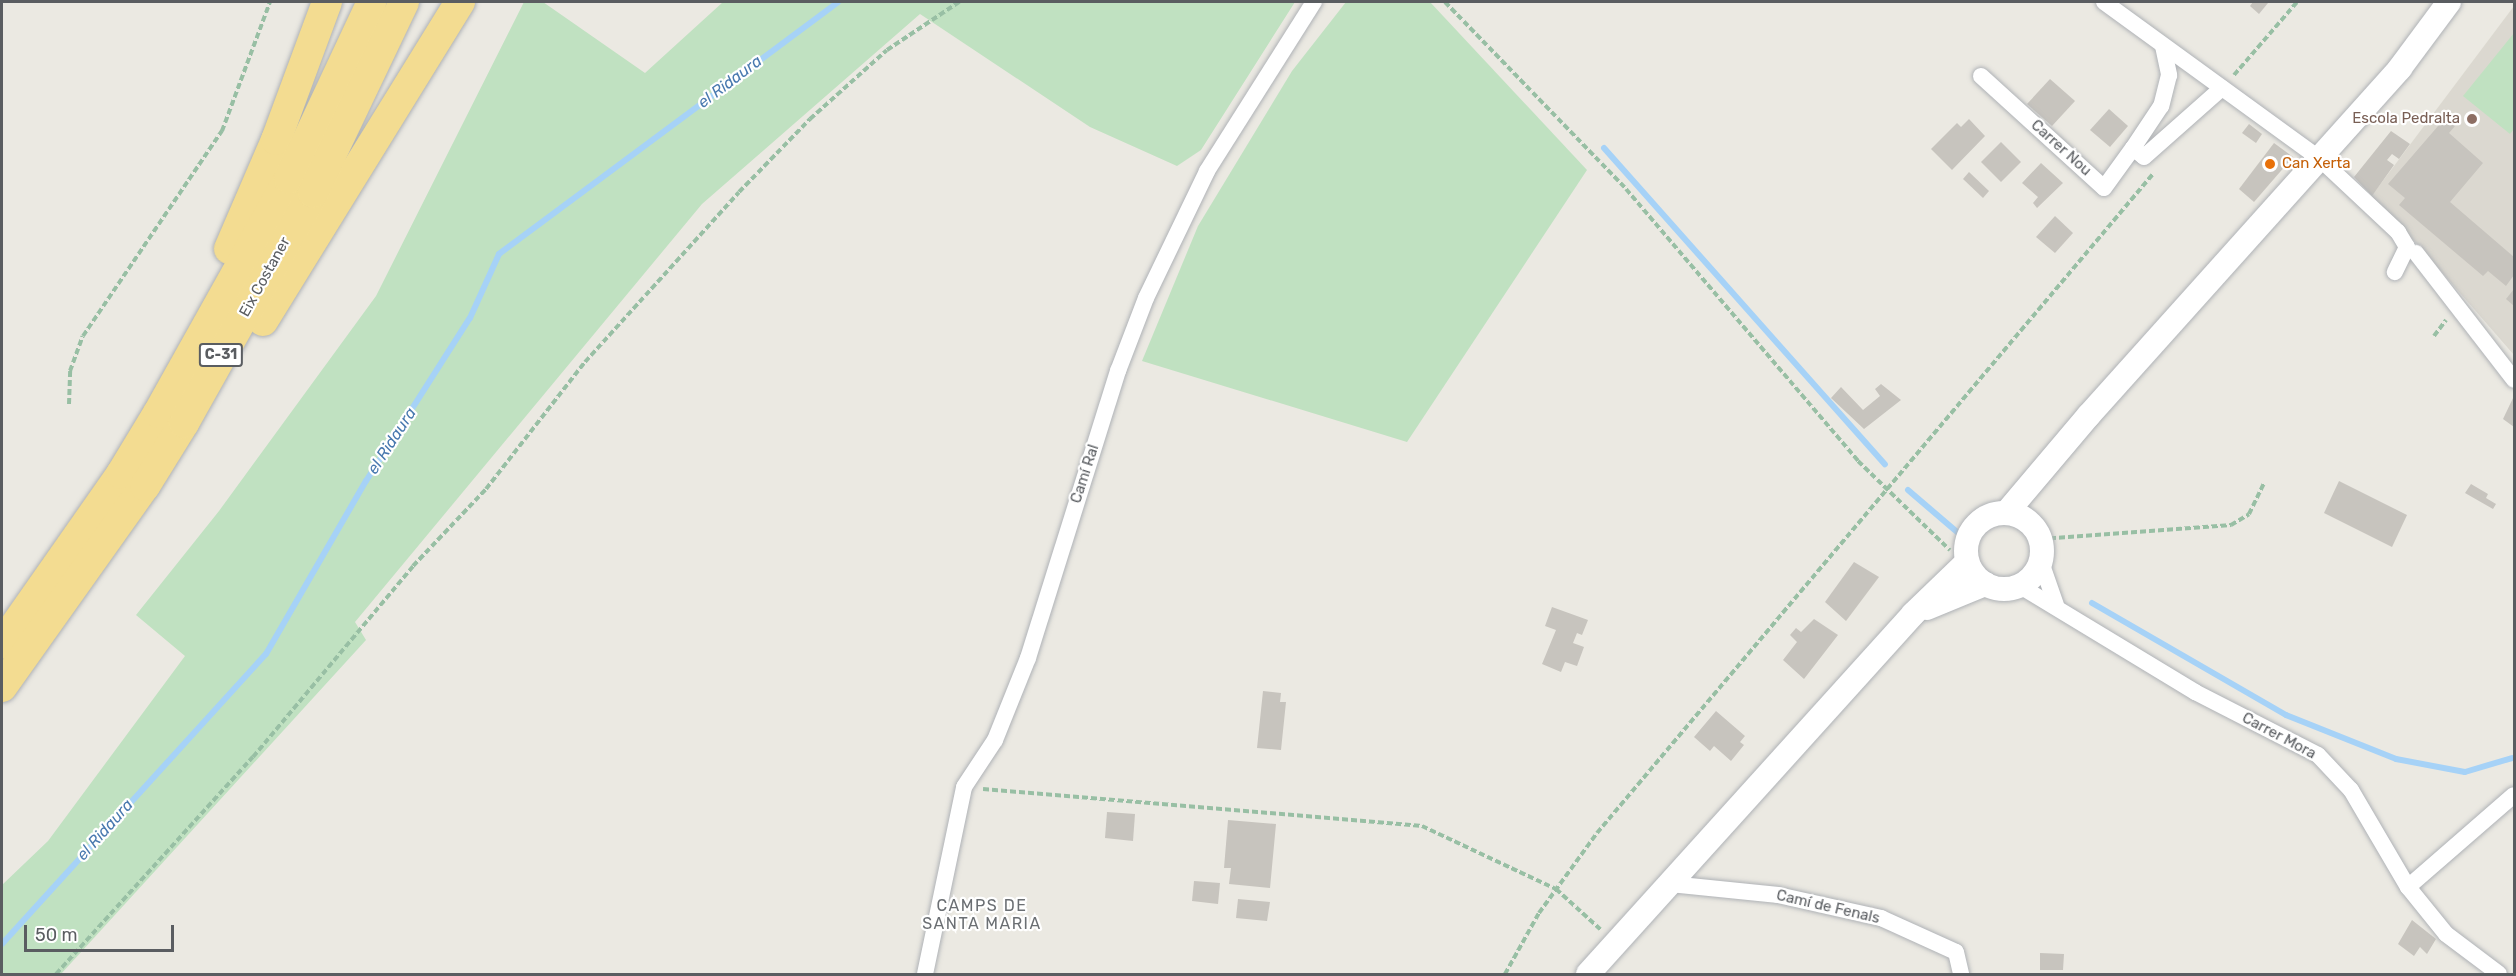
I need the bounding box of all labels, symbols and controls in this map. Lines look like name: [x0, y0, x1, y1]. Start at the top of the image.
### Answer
water label: el Ridaura: [694, 52, 766, 112]
place label: Escola Pedralta: [2352, 110, 2460, 128]
marker: Escola Pedralta: [2465, 112, 2479, 126]
street label: Carrer Nou: [2027, 116, 2095, 180]
place label: Can Xerta: [2282, 155, 2350, 173]
marker: Can Xerta: [2263, 157, 2277, 171]
street label: Eix Costaner: [236, 234, 294, 320]
road number: C-31: [198, 344, 244, 366]
water label: el Ridaura: [363, 404, 421, 478]
street label: Camí Ral: [1067, 442, 1103, 506]
street label: Carrer Mora: [2239, 709, 2319, 763]
water label: el Ridaura: [73, 796, 137, 864]
street label: Camí de Fenals: [1775, 886, 1881, 928]
district label: CAMPS DE SANTA MARIA: [922, 896, 1042, 934]
scale bar: [27, 913, 177, 951]
text: 50 m: [35, 924, 78, 946]

